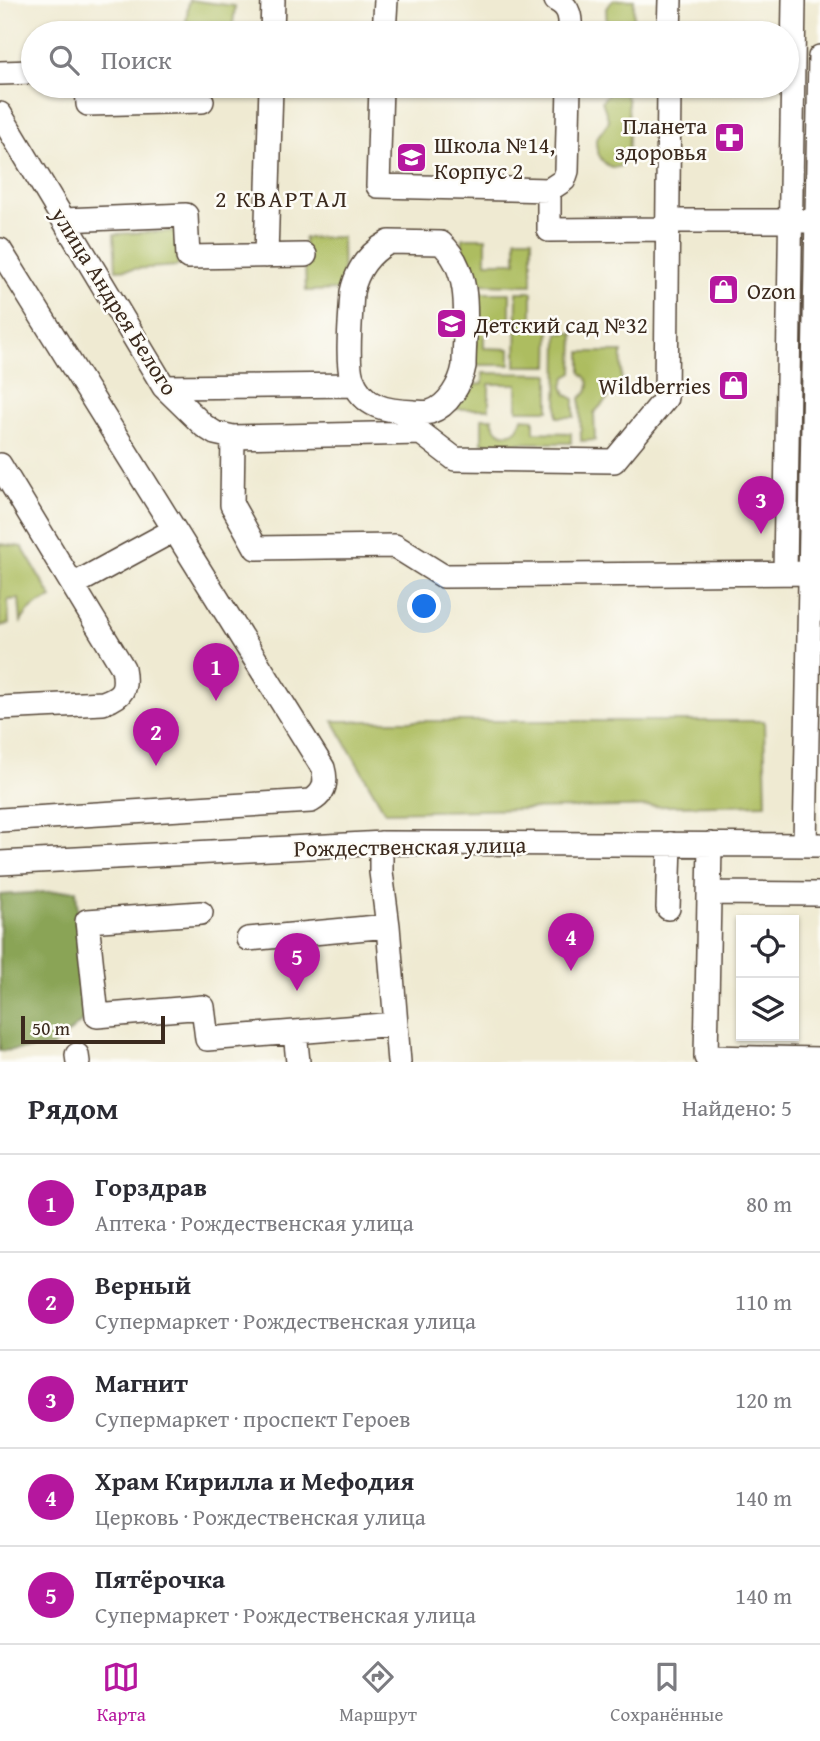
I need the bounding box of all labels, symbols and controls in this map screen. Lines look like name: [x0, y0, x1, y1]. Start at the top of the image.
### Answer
search box: [21, 21, 799, 98]
text: Поиск: [101, 40, 172, 79]
icon: search: [45, 41, 83, 79]
place label: Планета здоровья: [615, 109, 707, 168]
pharmacy icon: Планета здоровья: [713, 121, 747, 155]
place label: Школа №14, Корпус 2: [434, 128, 555, 187]
school or university icon: Школа №14, Корпус 2: [394, 140, 428, 174]
district label: 2 КВАРТАЛ: [215, 181, 349, 216]
street label: улица Андрея Белого: [43, 200, 186, 402]
shop icon: Ozon: [707, 273, 741, 307]
place label: Ozon: [747, 274, 796, 307]
school or university icon: Детский сад №32: [434, 307, 468, 341]
place label: Детский сад №32: [473, 308, 648, 341]
shop icon: Wildberries: [717, 368, 751, 402]
place label: Wildberries: [598, 369, 711, 402]
pin: 3: [738, 476, 784, 534]
your location: [407, 589, 441, 623]
pin: 1: [193, 643, 239, 701]
pin: 2: [133, 708, 179, 766]
street label: Рождественская улица: [293, 827, 527, 865]
pin: 4: [548, 913, 594, 971]
map controls: [736, 915, 799, 1041]
button: locate: [736, 915, 799, 978]
pin: 5: [274, 933, 320, 991]
button: layers: [736, 978, 799, 1041]
scale bar: [21, 1013, 164, 1045]
text: 50 m: [32, 1014, 70, 1042]
text: Рядом: [28, 1086, 119, 1130]
text: Найдено: 5: [682, 1091, 792, 1124]
text: Горздрав: [95, 1167, 207, 1206]
text: 1: [45, 1187, 57, 1220]
text: 80 m: [746, 1187, 792, 1220]
text: Аптека · Рождественская улица: [95, 1206, 414, 1239]
text: Верный: [95, 1265, 191, 1304]
text: 2: [45, 1285, 57, 1318]
text: 110 m: [735, 1285, 792, 1318]
text: Супермаркет · Рождественская улица: [95, 1304, 476, 1337]
text: Магнит: [95, 1363, 188, 1402]
text: 3: [45, 1383, 57, 1416]
text: 120 m: [735, 1383, 792, 1416]
text: Супермаркет · проспект Героев: [95, 1402, 410, 1435]
text: Храм Кирилла и Мефодия: [95, 1461, 414, 1500]
text: 4: [45, 1481, 57, 1514]
text: 140 m: [735, 1481, 792, 1514]
text: Церковь · Рождественская улица: [95, 1500, 426, 1533]
text: Пятёрочка: [95, 1559, 225, 1598]
text: 5: [45, 1579, 57, 1612]
text: 140 m: [735, 1579, 792, 1612]
text: Супермаркет · Рождественская улица: [95, 1598, 476, 1631]
tab: Карта: [97, 1658, 146, 1728]
tab: Маршрут: [339, 1658, 417, 1728]
tab: Сохранённые: [610, 1658, 723, 1728]

